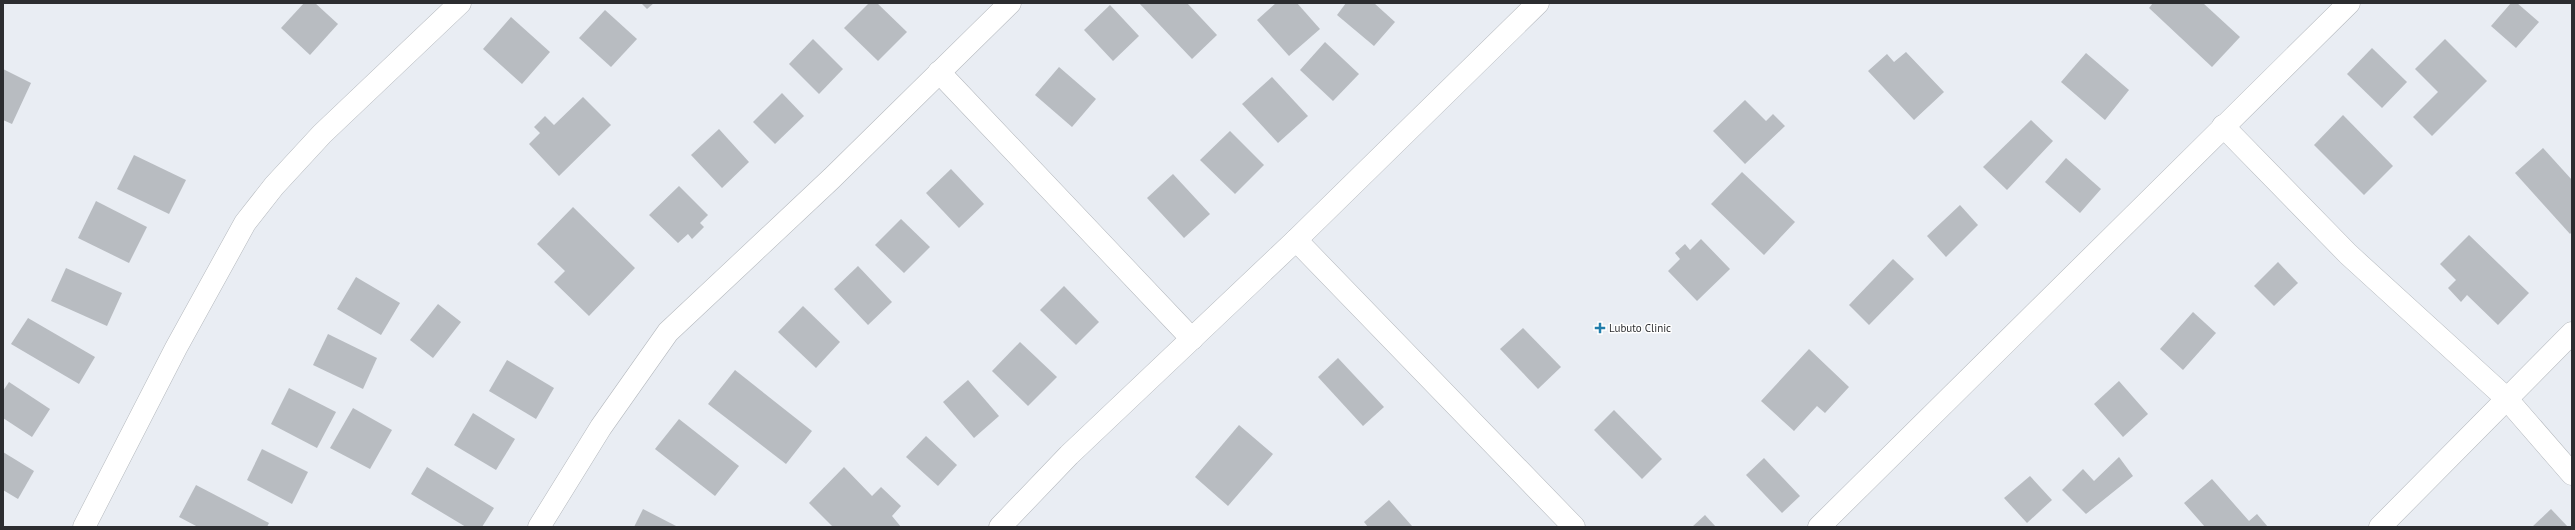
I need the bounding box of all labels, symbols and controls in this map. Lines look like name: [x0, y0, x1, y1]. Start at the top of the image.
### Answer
place label: Lubuto Clinic: [1609, 321, 1671, 335]
marker: Lubuto Clinic: [1594, 322, 1606, 334]

